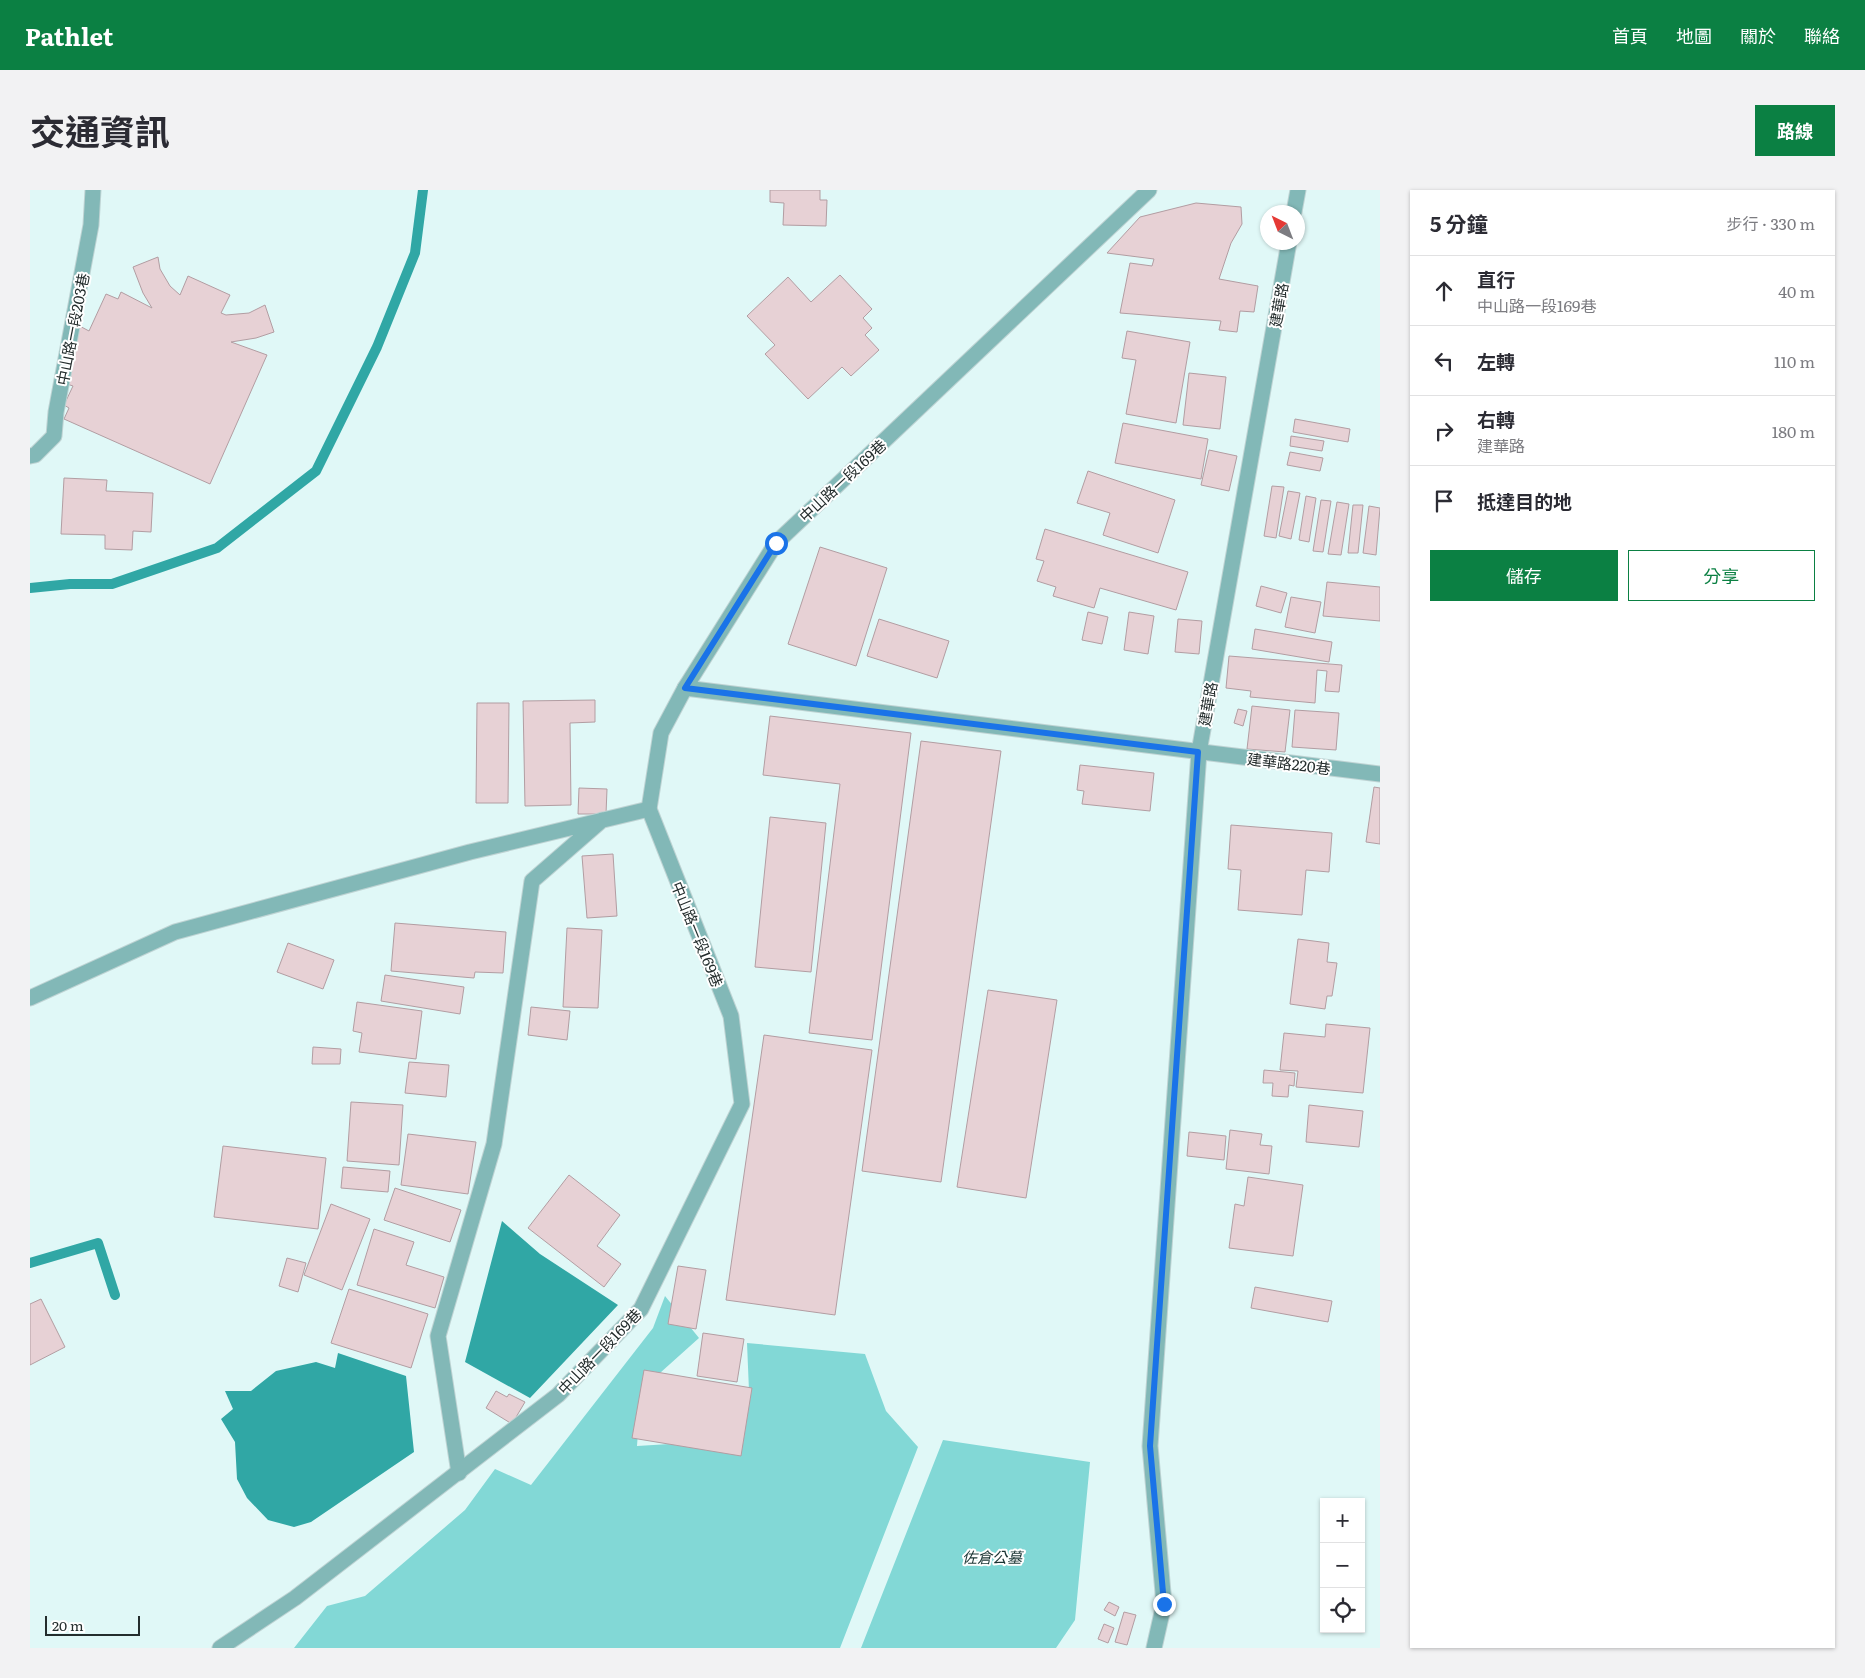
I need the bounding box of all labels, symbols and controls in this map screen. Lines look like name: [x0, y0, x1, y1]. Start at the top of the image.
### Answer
text: Pathlet: [25, 18, 113, 53]
text: 首頁: [1612, 22, 1648, 49]
text: 地圖: [1676, 22, 1712, 49]
text: 關於: [1740, 22, 1776, 49]
text: 聯絡: [1804, 22, 1840, 49]
text: 交通資訊: [30, 104, 170, 156]
button: 路線: [1755, 105, 1835, 156]
north arrow: [1260, 205, 1305, 250]
text: 5 分鐘: [1430, 207, 1488, 238]
text: 步行 · 330 m: [1726, 211, 1815, 235]
text: 直行: [1477, 265, 1515, 293]
street label: 中山路一段203巷: [50, 271, 94, 387]
icon: ahead: [1430, 277, 1458, 305]
text: 40 m: [1778, 279, 1815, 303]
street label: 建華路: [1263, 281, 1293, 329]
text: 中山路一段169巷: [1477, 293, 1596, 317]
icon: left: [1430, 347, 1458, 375]
text: 左轉: [1477, 347, 1515, 375]
text: 110 m: [1774, 349, 1815, 373]
text: 右轉: [1477, 405, 1515, 433]
icon: right: [1430, 417, 1458, 445]
text: 180 m: [1772, 419, 1815, 443]
street label: 中山路一段169巷: [793, 433, 891, 527]
text: 建華路: [1477, 433, 1525, 457]
icon: arrive: [1430, 487, 1458, 515]
text: 抵達目的地: [1477, 487, 1572, 515]
route start: [765, 532, 788, 555]
button: 儲存: [1430, 550, 1618, 601]
button: 分享: [1628, 550, 1815, 601]
street label: 建華路: [1192, 680, 1222, 728]
street label: 建華路220巷: [1246, 746, 1332, 780]
street label: 中山路一段169巷: [666, 878, 730, 990]
street label: 中山路一段169巷: [552, 1303, 646, 1399]
map controls: [1320, 1498, 1365, 1633]
button: +: [1320, 1498, 1365, 1543]
button: −: [1320, 1543, 1365, 1588]
park label: 佐倉公墓: [962, 1545, 1025, 1568]
button: locate: [1320, 1588, 1365, 1633]
route end: [1153, 1593, 1176, 1616]
scale bar: [45, 1613, 140, 1636]
text: 20 m: [52, 1615, 84, 1635]

